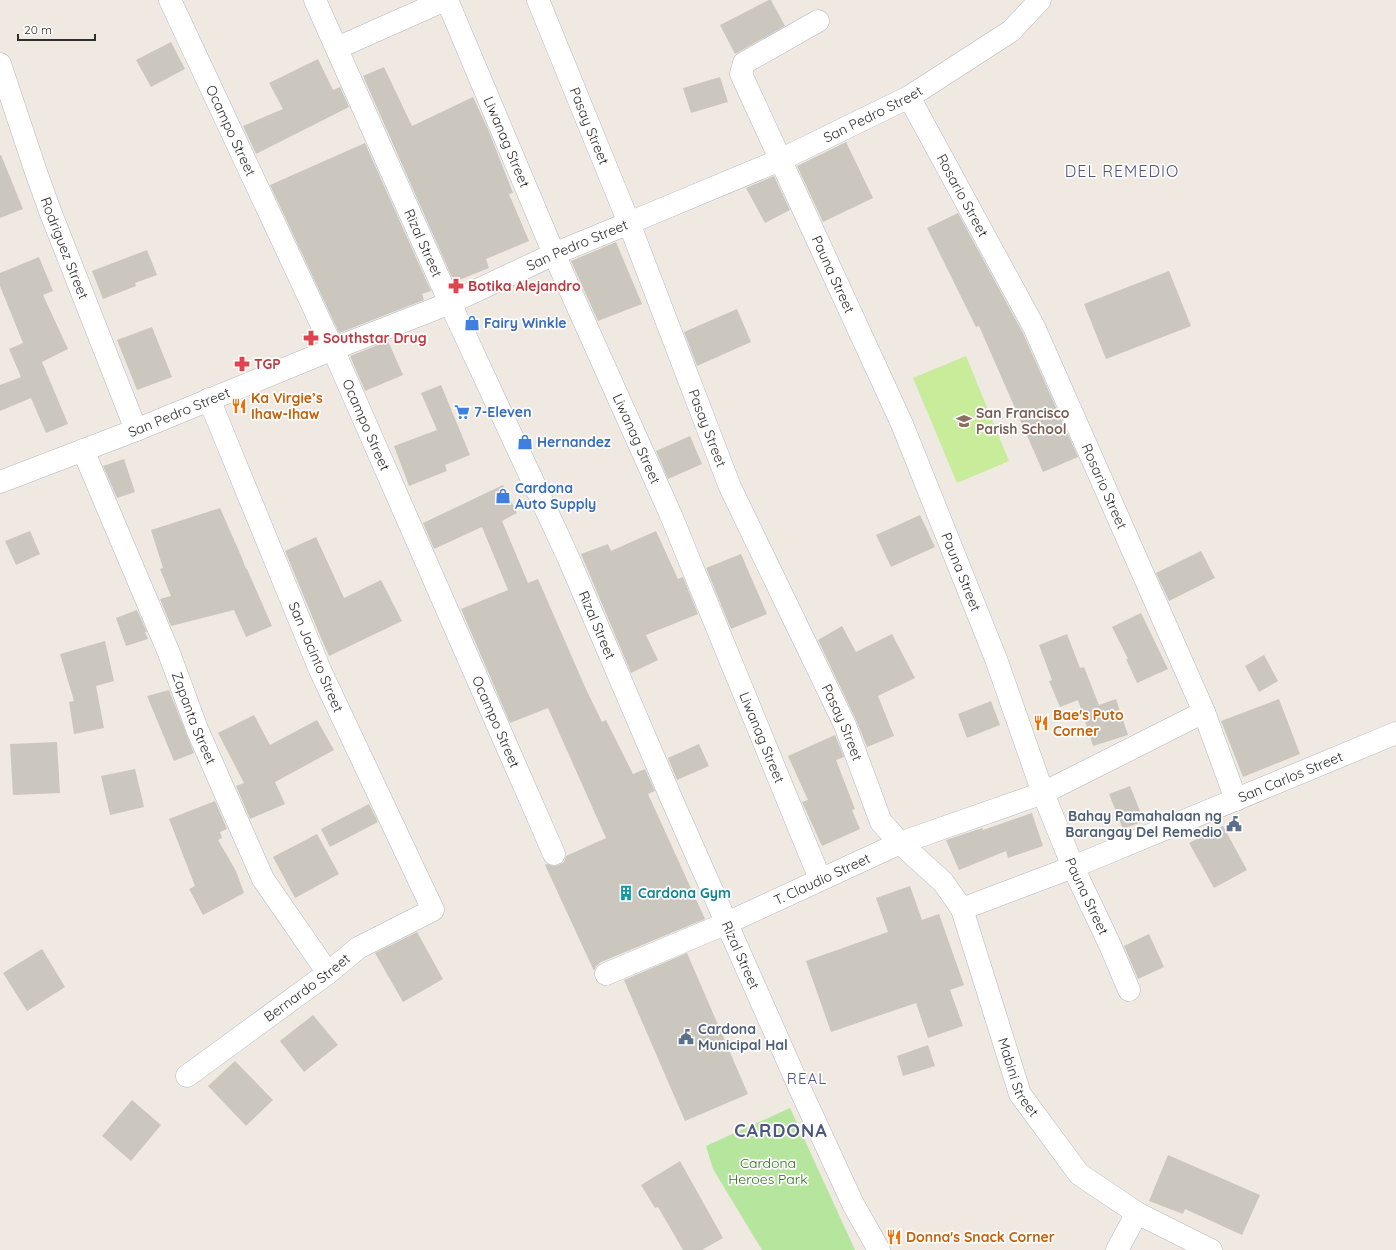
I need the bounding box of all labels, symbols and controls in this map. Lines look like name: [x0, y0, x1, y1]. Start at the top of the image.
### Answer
scale bar: [18, 16, 95, 42]
text: 20 m: [24, 22, 52, 37]
street label: Ocampo Street: [202, 82, 260, 179]
street label: San Pedro Street: [820, 82, 926, 146]
street label: Pasay Street: [566, 85, 613, 168]
street label: Liwanag Street: [480, 94, 534, 190]
street label: Rosario Street: [933, 151, 992, 240]
district label: DEL REMEDIO: [1065, 161, 1179, 181]
street label: Rodriguez Street: [37, 195, 93, 302]
street label: Rizal Street: [400, 206, 446, 280]
street label: San Pedro Street: [523, 215, 631, 275]
street label: Pauna Street: [808, 233, 859, 316]
pharmacy icon: Botika Alejandro: [447, 277, 465, 295]
place label: Botika Alejandro: [468, 277, 581, 295]
shop icon: Fairy Winkle: [463, 314, 481, 332]
place label: Fairy Winkle: [484, 314, 567, 332]
pharmacy icon: Southstar Drug: [302, 329, 320, 347]
place label: Southstar Drug: [323, 329, 427, 347]
pharmacy icon: TGP: [233, 355, 251, 373]
place label: TGP: [254, 355, 281, 373]
street label: Ocampo Street: [338, 376, 394, 474]
street label: San Pedro Street: [125, 383, 233, 441]
street label: Pasay Street: [684, 387, 731, 470]
place label: Ka Virgie’s Ihaw-Ihaw: [251, 389, 323, 423]
street label: Liwanag Street: [609, 391, 665, 487]
restaurant icon: Ka Virgie’s Ihaw-Ihaw: [230, 397, 248, 415]
supermarket icon: 7-Eleven: [453, 403, 471, 421]
place label: 7-Eleven: [474, 403, 531, 421]
place label: San Francisco Parish School: [976, 404, 1070, 438]
school or university icon: San Francisco Parish School: [955, 412, 973, 430]
shop icon: Hernandez: [516, 433, 534, 451]
place label: Hernandez: [537, 433, 611, 451]
street label: Rosario Street: [1078, 441, 1131, 532]
place label: Cardona Auto Supply: [515, 479, 596, 513]
shop icon: Cardona Auto Supply: [494, 487, 512, 505]
street label: Pauna Street: [937, 530, 985, 614]
street label: Rizal Street: [574, 588, 620, 662]
street label: San Jacinto Street: [285, 599, 347, 715]
street label: Zapanta Street: [168, 669, 220, 767]
street label: Ocampo Street: [468, 673, 524, 771]
street label: Pasay Street: [818, 681, 867, 764]
street label: Liwanag Street: [735, 689, 789, 786]
place label: Bae's Puto Corner: [1053, 706, 1124, 740]
restaurant icon: Bae's Puto Corner: [1032, 714, 1050, 732]
street label: San Carlos Street: [1235, 747, 1346, 807]
place label: Bahay Pamahalaan ng Barangay Del Remedio: [1065, 807, 1222, 841]
public building icon: Bahay Pamahalaan ng Barangay Del Remedio: [1225, 815, 1243, 833]
street label: T. Claudio Street: [771, 849, 873, 909]
street label: Pauna Street: [1061, 855, 1113, 938]
building icon: Cardona Gym: [617, 884, 635, 902]
place label: Cardona Gym: [638, 884, 731, 902]
street label: Rizal Street: [718, 918, 764, 992]
street label: Bernardo Street: [260, 949, 354, 1026]
place label: Cardona Municipal Hal: [698, 1020, 788, 1054]
public building icon: Cardona Municipal Hal: [677, 1028, 695, 1046]
street label: Mabini Street: [994, 1035, 1043, 1121]
district label: REAL: [787, 1069, 827, 1088]
district label: CARDONA: [734, 1119, 828, 1142]
park label: Cardona Heroes Park: [728, 1154, 808, 1188]
restaurant icon: Donna's Snack Corner: [885, 1228, 903, 1246]
place label: Donna's Snack Corner: [906, 1228, 1055, 1246]

